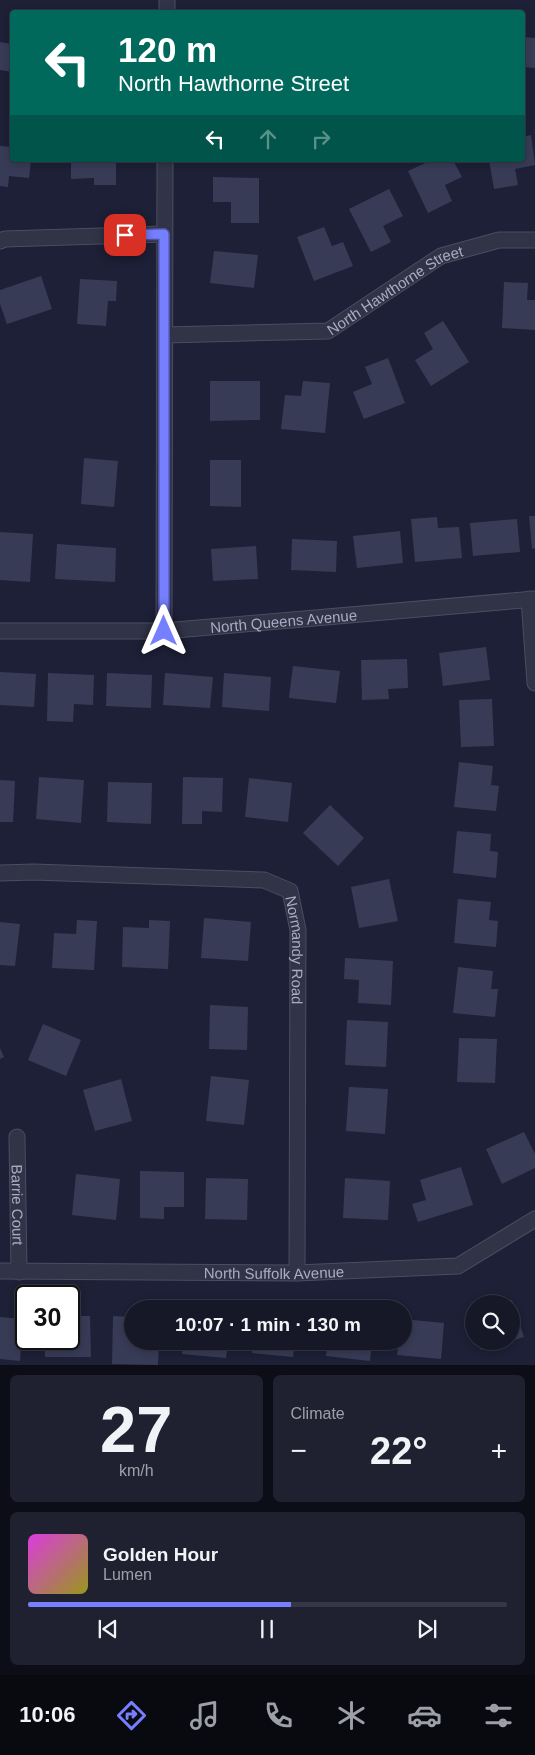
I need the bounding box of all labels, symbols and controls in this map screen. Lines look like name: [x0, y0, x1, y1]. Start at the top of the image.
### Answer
icon: left: [35, 30, 100, 95]
text: 120 m: [118, 30, 217, 69]
text: North Hawthorne Street: [118, 71, 349, 96]
icon: left: [201, 125, 229, 153]
icon: ahead: [254, 125, 282, 153]
icon: right: [307, 125, 335, 153]
pin: [104, 214, 146, 256]
icon: arrive: [111, 221, 139, 249]
street label: North Hawthorne Street: [323, 242, 465, 338]
position arrow: [137, 604, 189, 656]
street label: North Queens Avenue: [209, 606, 358, 635]
street label: Normandy Road: [283, 894, 307, 1004]
street label: Barrie Court: [9, 1164, 27, 1246]
street label: North Suffolk Avenue: [204, 1262, 345, 1282]
speed limit sign: 30: [15, 1285, 80, 1350]
map controls: [465, 1295, 520, 1350]
button: search: [465, 1295, 520, 1350]
text: 10:07 · 1 min · 130 m: [175, 1314, 361, 1335]
text: 27: [100, 1393, 172, 1466]
text: Climate: [291, 1405, 345, 1422]
text: 22°: [370, 1430, 427, 1472]
text: −: [291, 1435, 307, 1466]
text: +: [491, 1435, 507, 1466]
text: km/h: [119, 1462, 154, 1479]
text: Golden Hour: [103, 1544, 218, 1565]
text: Lumen: [103, 1566, 152, 1583]
icon: previous: [94, 1615, 122, 1643]
icon: pause: [253, 1615, 281, 1643]
icon: next: [413, 1615, 441, 1643]
icon: directions: [114, 1698, 149, 1733]
icon: music: [187, 1698, 222, 1733]
icon: phone: [261, 1698, 296, 1733]
icon: climate: [334, 1698, 369, 1733]
icon: car: [407, 1698, 442, 1733]
icon: filters: [481, 1698, 516, 1733]
text: 10:06: [19, 1702, 75, 1727]

